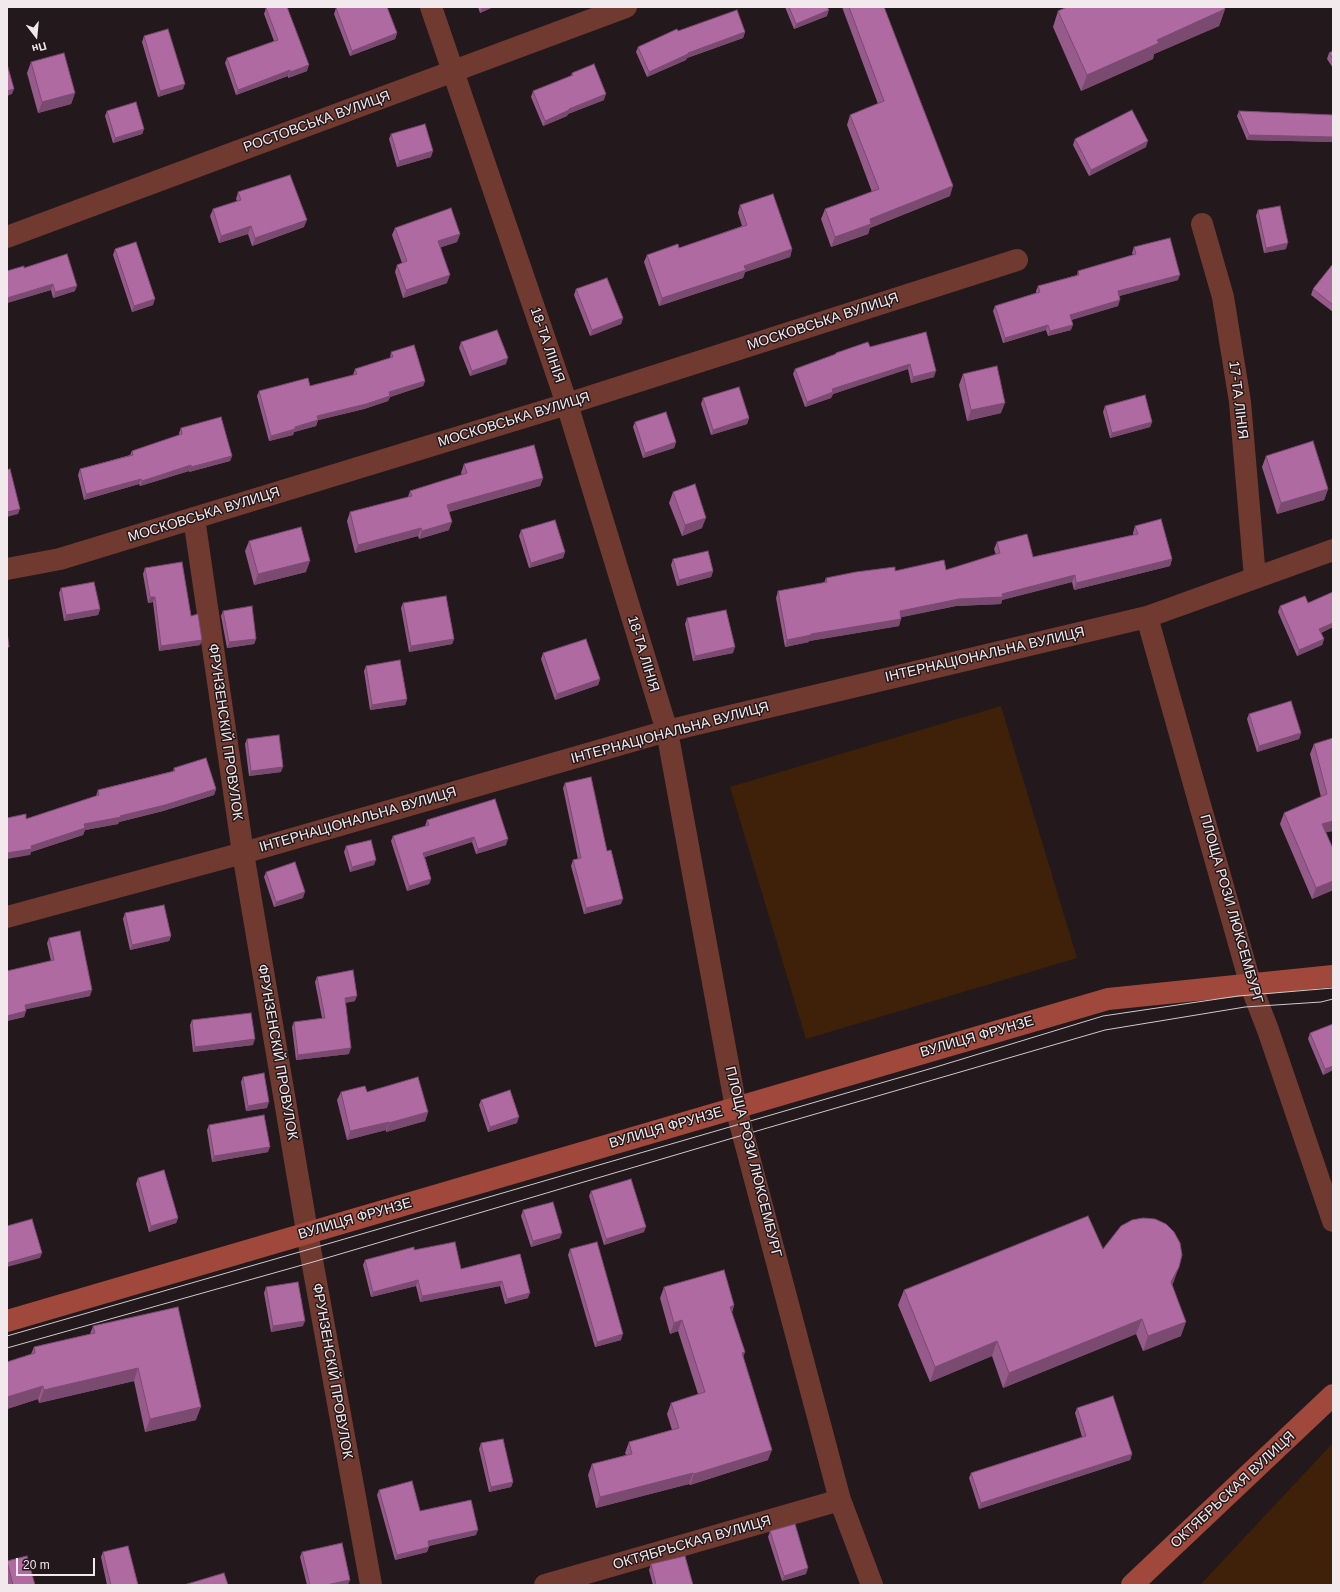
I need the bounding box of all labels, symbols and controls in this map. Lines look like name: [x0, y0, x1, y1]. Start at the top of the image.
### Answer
north arrow: [16, 16, 56, 56]
text: Пн: [31, 40, 48, 55]
street label: РОСТОВСЬКА ВУЛИЦЯ: [241, 88, 393, 156]
street label: МОСКОВСЬКА ВУЛИЦЯ: [745, 290, 901, 354]
street label: 18-ТА ЛІНІЯ: [526, 305, 568, 385]
street label: 17-ТА ЛІНІЯ: [1225, 360, 1251, 440]
street label: МОСКОВСЬКА ВУЛИЦЯ: [436, 389, 592, 451]
street label: МОСКОВСЬКА ВУЛИЦЯ: [126, 484, 282, 546]
street label: 18-ТА ЛІНІЯ: [623, 614, 663, 694]
street label: ІНТЕРНАЦІОНАЛЬНА ВУЛИЦЯ: [884, 624, 1086, 686]
street label: ФРУНЗЕНСКІЙ ПРОВУЛОК: [204, 643, 246, 821]
street label: ІНТЕРНАЦІОНАЛЬНА ВУЛИЦЯ: [569, 698, 771, 768]
street label: ІНТЕРНАЦІОНАЛЬНА ВУЛИЦЯ: [257, 784, 459, 856]
street label: ПЛОЩА РОЗИ ЛЮКСЕМБУРГ: [1196, 813, 1266, 1005]
street label: ФРУНЗЕНСКІЙ ПРОВУЛОК: [253, 963, 301, 1141]
street label: ВУЛИЦЯ ФРУНЗЕ: [918, 1013, 1036, 1061]
street label: ПЛОЩА РОЗИ ЛЮКСЕМБУРГ: [721, 1065, 785, 1259]
street label: ВУЛИЦЯ ФРУНЗЕ: [607, 1104, 725, 1152]
street label: ВУЛИЦЯ ФРУНЗЕ: [296, 1195, 414, 1243]
street label: ФРУНЗЕНСКІЙ ПРОВУЛОК: [308, 1282, 356, 1460]
street label: ОКТЯБРЬСКАЯ ВУЛИЦЯ: [1168, 1428, 1298, 1552]
street label: ОКТЯБРЬСКАЯ ВУЛИЦЯ: [611, 1512, 773, 1574]
scale bar: [18, 1550, 97, 1576]
text: 20 m: [23, 1558, 50, 1572]

